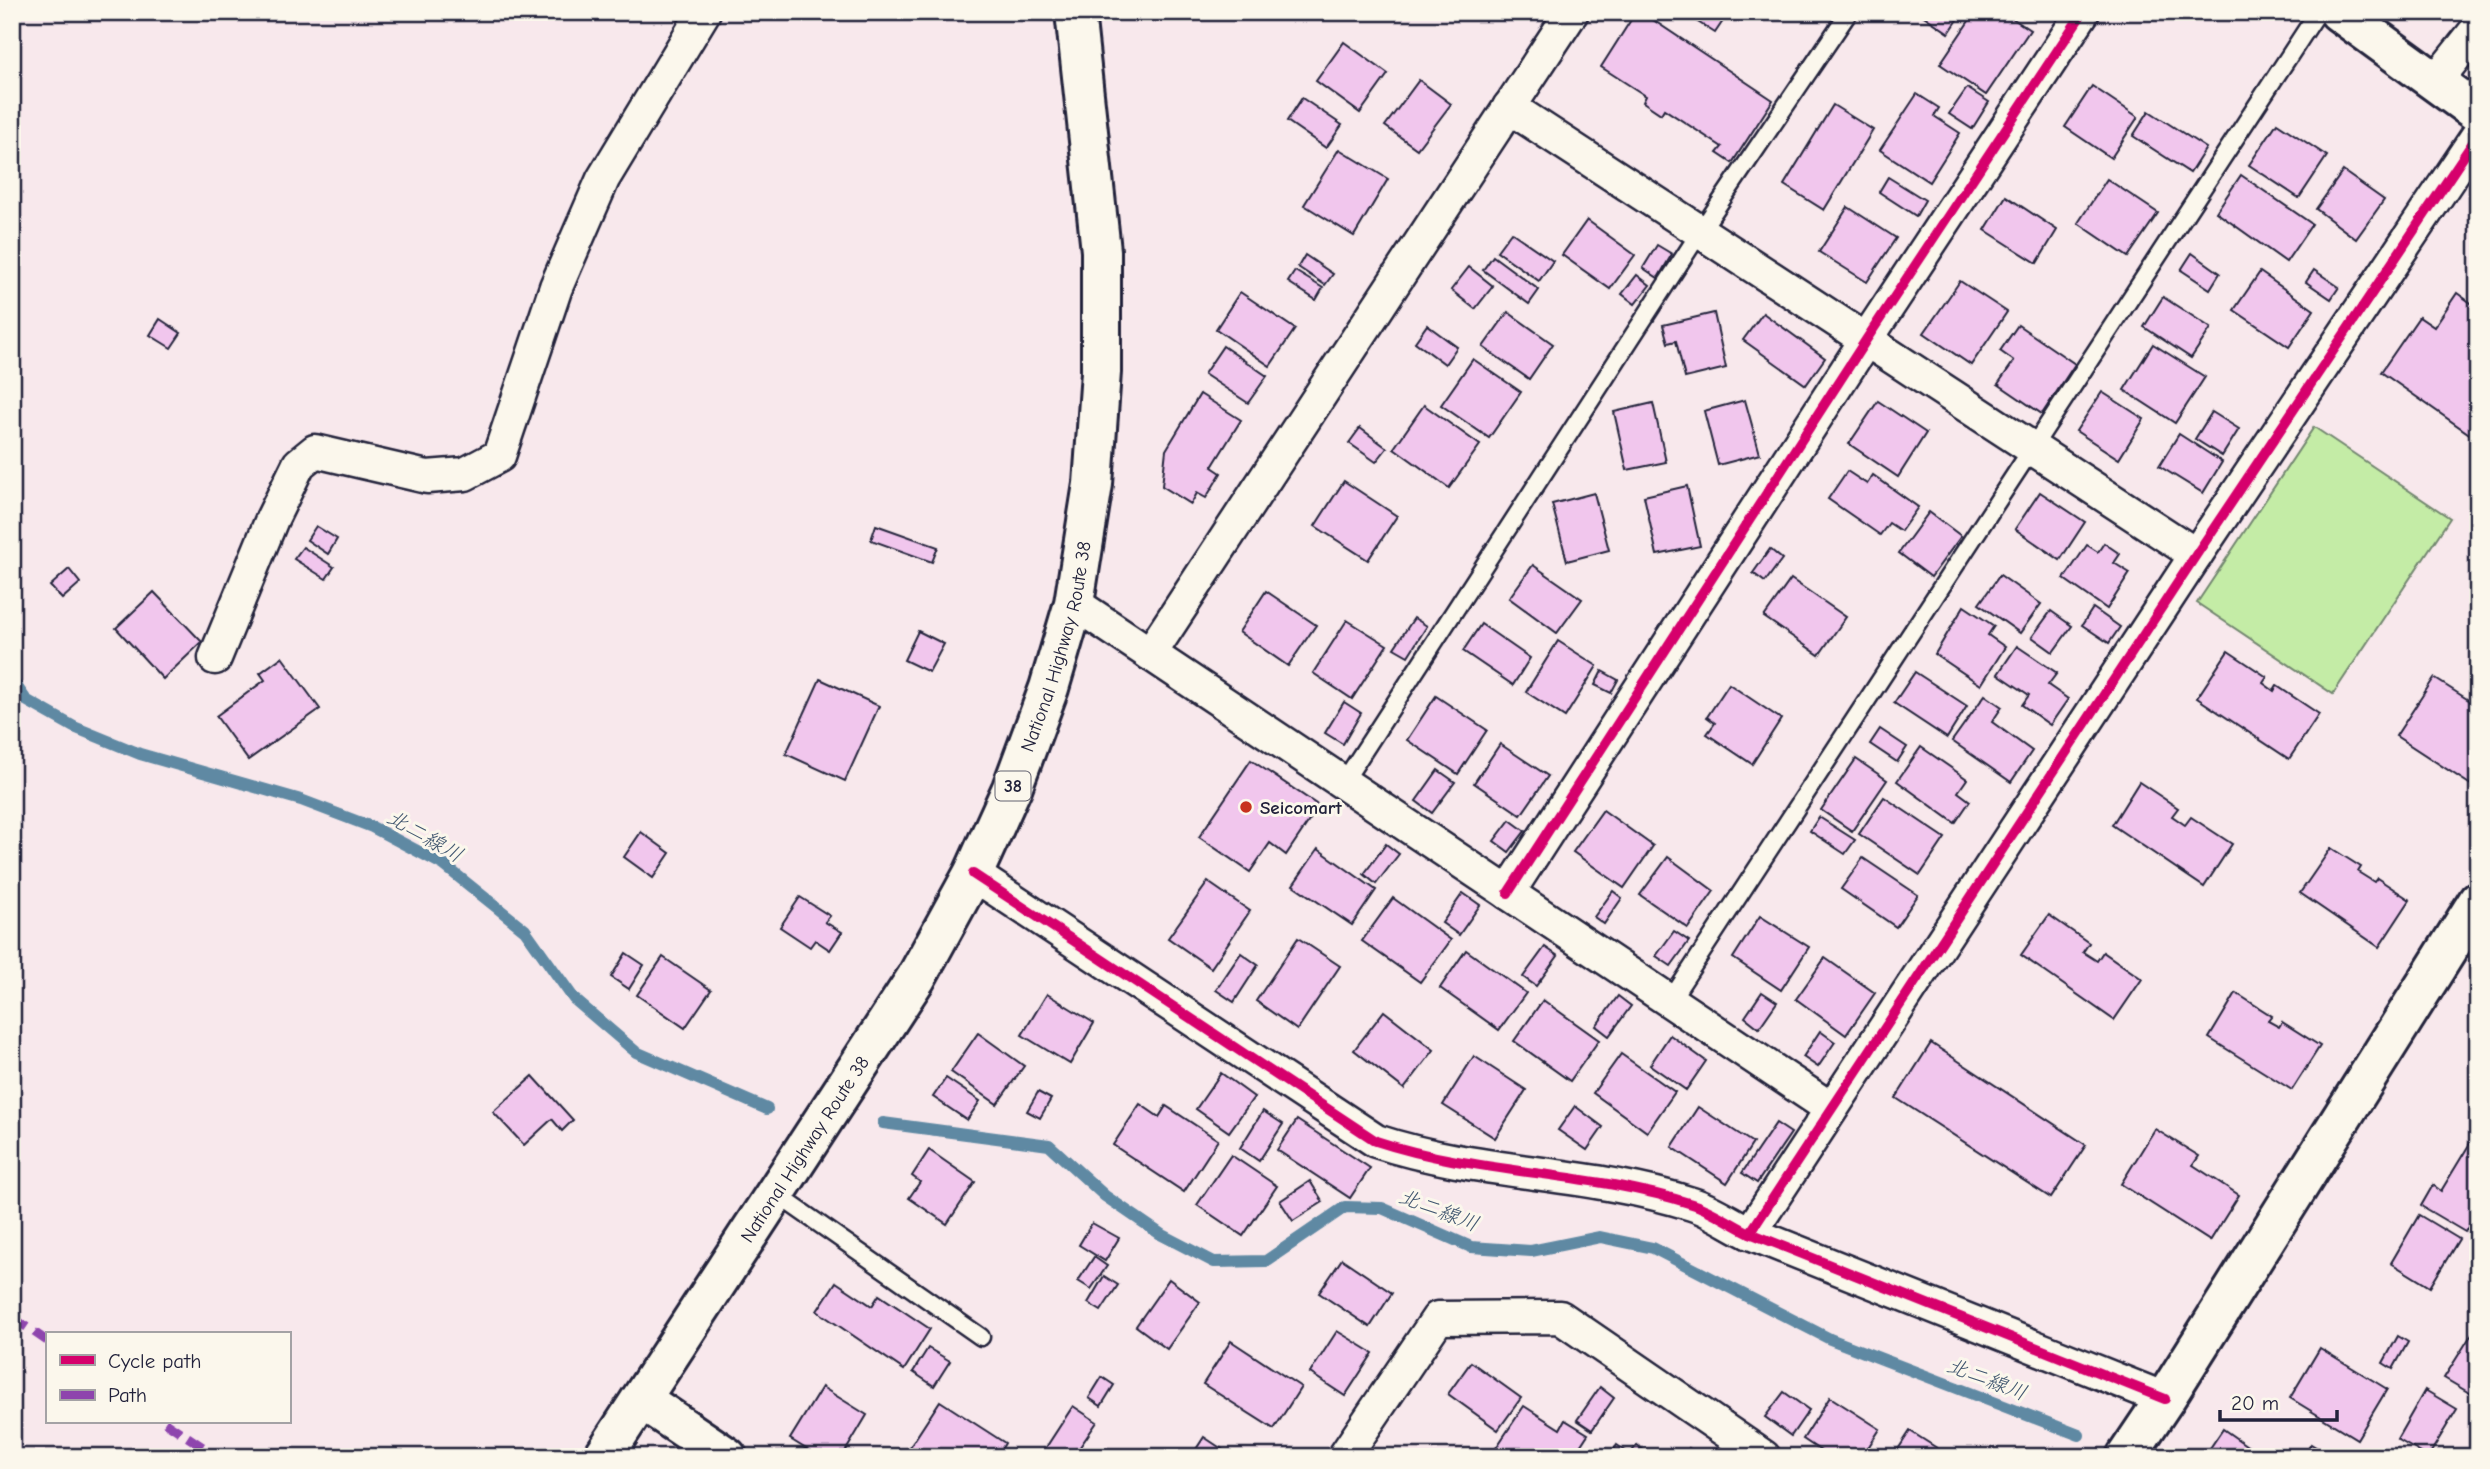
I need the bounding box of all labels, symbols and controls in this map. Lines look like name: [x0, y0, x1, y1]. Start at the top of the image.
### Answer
street label: National Highway Route 38: [1016, 540, 1096, 755]
road number: 38: [996, 772, 1030, 800]
place label: Seicomart: [1260, 797, 1343, 819]
marker: Seicomart: [1238, 799, 1254, 815]
water label: 北二線川: [383, 805, 467, 867]
street label: National Highway Route 38: [736, 1052, 874, 1247]
water label: 北二線川: [1395, 1184, 1483, 1236]
legend: [46, 1332, 290, 1424]
text: Cycle path: [108, 1349, 201, 1373]
water label: 北二線川: [1943, 1353, 2031, 1405]
scale bar: [2220, 1378, 2338, 1422]
text: Path: [108, 1383, 147, 1407]
text: 20 m: [2231, 1391, 2279, 1415]

